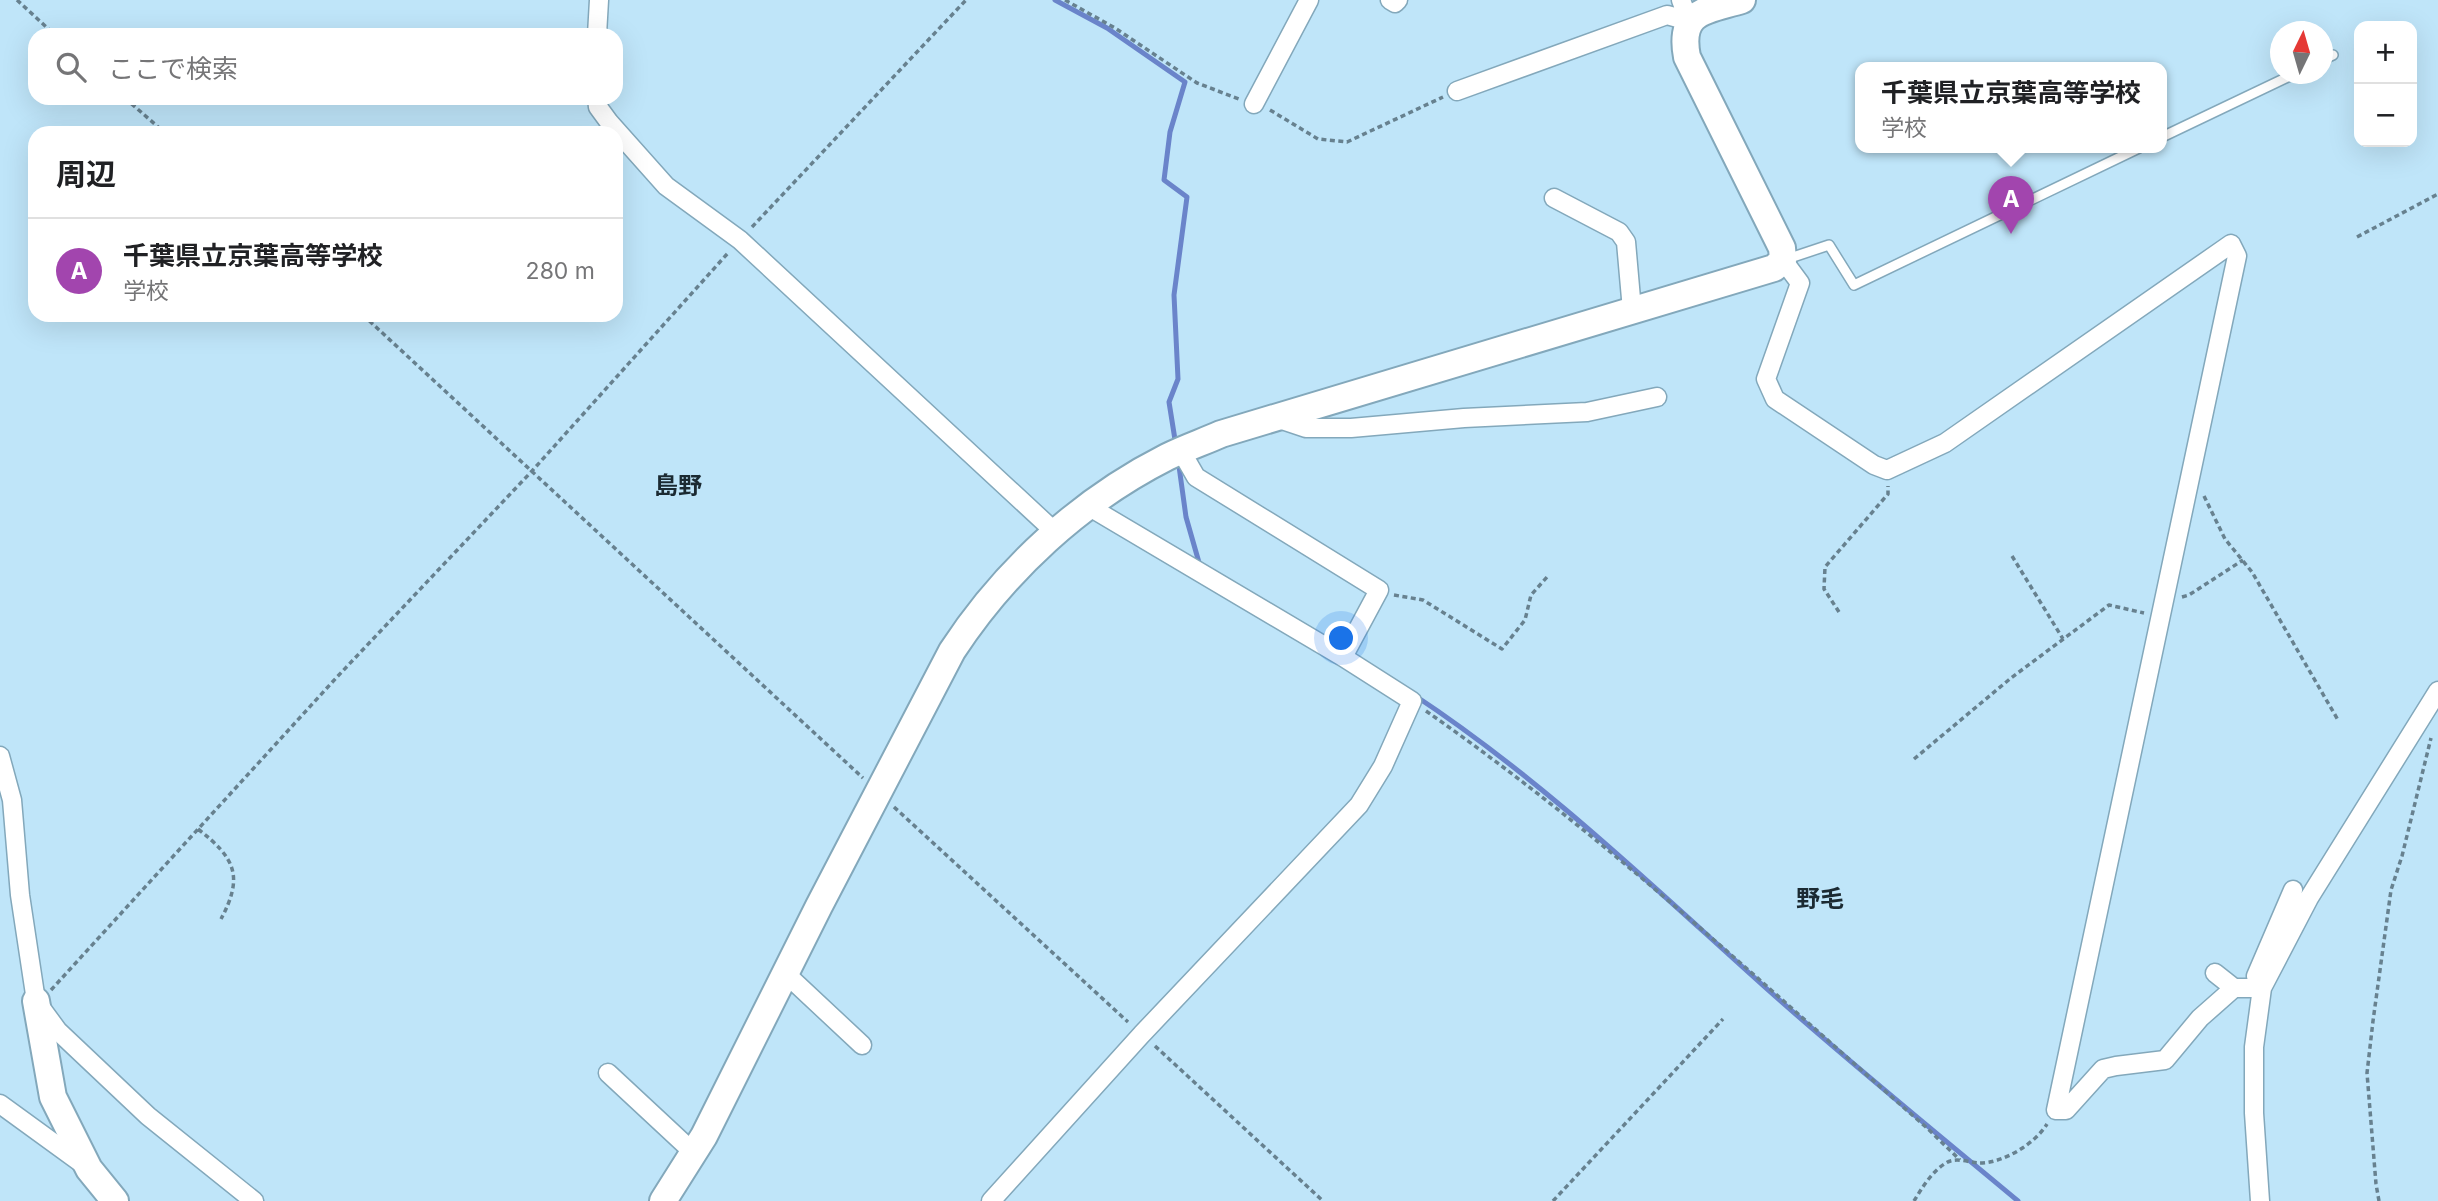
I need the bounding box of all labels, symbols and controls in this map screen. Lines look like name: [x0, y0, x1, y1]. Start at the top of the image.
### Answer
north arrow: [2270, 21, 2333, 84]
map controls: [2354, 21, 2417, 147]
button: +: [2354, 21, 2417, 84]
search box: [28, 28, 623, 105]
icon: search: [52, 48, 90, 86]
text: ここで検索: [108, 53, 238, 84]
popup: [1855, 62, 2167, 153]
text: 千葉県立京葉高等学校: [1881, 77, 2141, 108]
button: −: [2354, 84, 2417, 147]
text: 学校: [1881, 114, 1927, 142]
text: 周辺: [56, 156, 116, 192]
pin: A: [1988, 176, 2034, 234]
text: 千葉県立京葉高等学校: [123, 240, 383, 271]
text: A: [70, 257, 88, 285]
text: 280 m: [526, 257, 595, 285]
text: 学校: [123, 277, 169, 305]
district label: 島野: [654, 471, 702, 500]
your location: [1324, 621, 1358, 655]
district label: 野毛: [1796, 884, 1844, 913]

